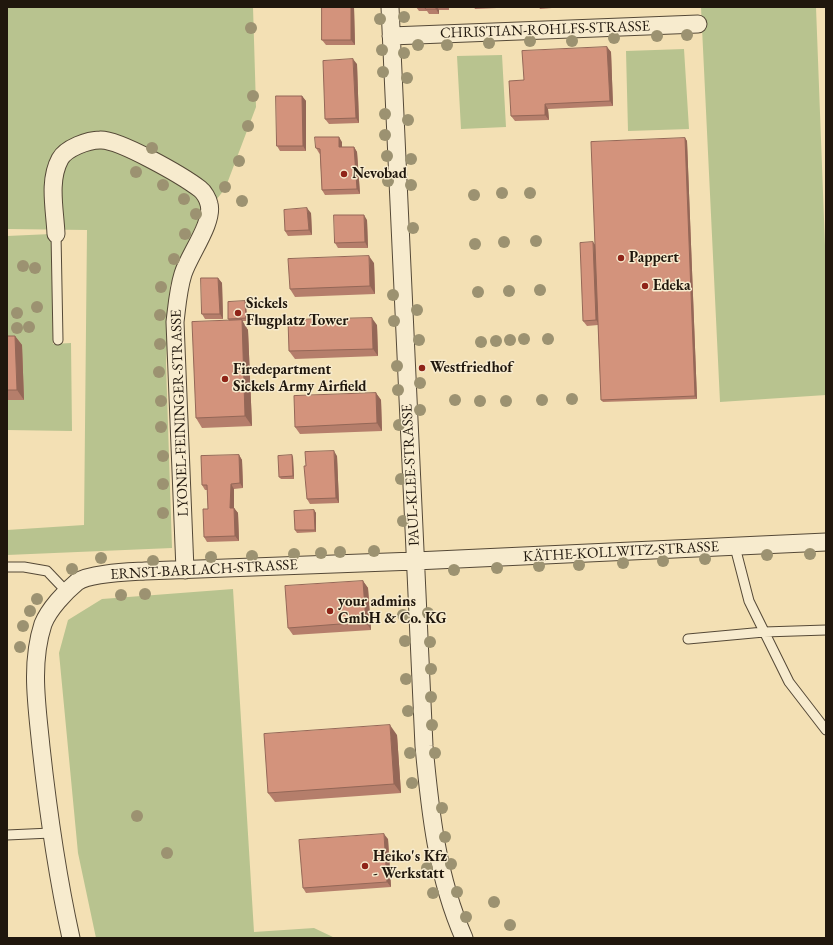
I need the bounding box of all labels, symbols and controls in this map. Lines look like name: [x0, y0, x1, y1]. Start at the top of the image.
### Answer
street label: CHRISTIAN-ROHLFS-STRASSE: [440, 17, 650, 43]
place label: Nevobad: [352, 165, 407, 183]
marker: Nevobad: [339, 169, 349, 179]
place label: Pappert: [629, 249, 679, 267]
marker: Pappert: [616, 253, 626, 263]
place label: Edeka: [653, 277, 691, 295]
marker: Edeka: [640, 281, 650, 291]
place label: Sickels Flugplatz Tower: [246, 295, 349, 330]
marker: Sickels Flugplatz Tower: [233, 308, 243, 318]
street label: LYONEL-FEININGER-STRASSE: [167, 309, 193, 517]
place label: Westfriedhof: [430, 359, 513, 377]
place label: Firedepartment Sickels Army Airfield: [233, 361, 367, 396]
marker: Westfriedhof: [417, 363, 427, 373]
marker: Firedepartment Sickels Army Airfield: [220, 374, 230, 384]
street label: PAUL-KLEE-STRASSE: [398, 403, 424, 547]
street label: KÄTHE-KOLLWITZ-STRASSE: [523, 538, 719, 566]
street label: ERNST-BARLACH-STRASSE: [110, 556, 298, 584]
place label: your admins GmbH & Co. KG: [338, 593, 447, 628]
marker: your admins GmbH & Co. KG: [325, 606, 335, 616]
place label: Heiko's Kfz - Werkstatt: [373, 848, 447, 883]
marker: Heiko's Kfz - Werkstatt: [360, 861, 370, 871]

